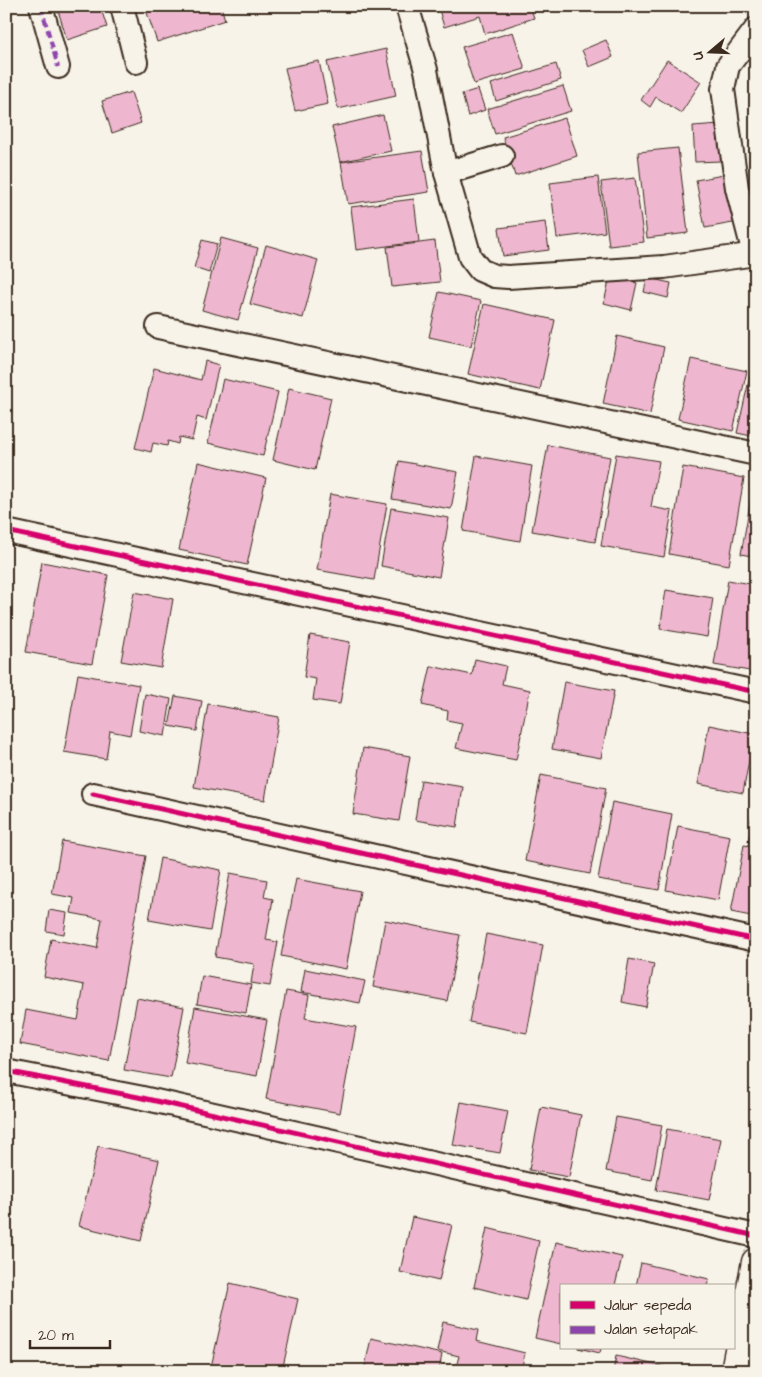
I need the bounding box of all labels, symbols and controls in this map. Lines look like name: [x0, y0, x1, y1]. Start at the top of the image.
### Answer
north arrow: [684, 28, 734, 78]
text: U: [688, 49, 709, 63]
legend: [560, 1284, 734, 1350]
text: Jalur sepeda: [604, 1295, 692, 1316]
scale bar: [30, 1317, 110, 1349]
text: Jalan setapak: [604, 1319, 698, 1340]
text: 20 m: [38, 1325, 74, 1346]

